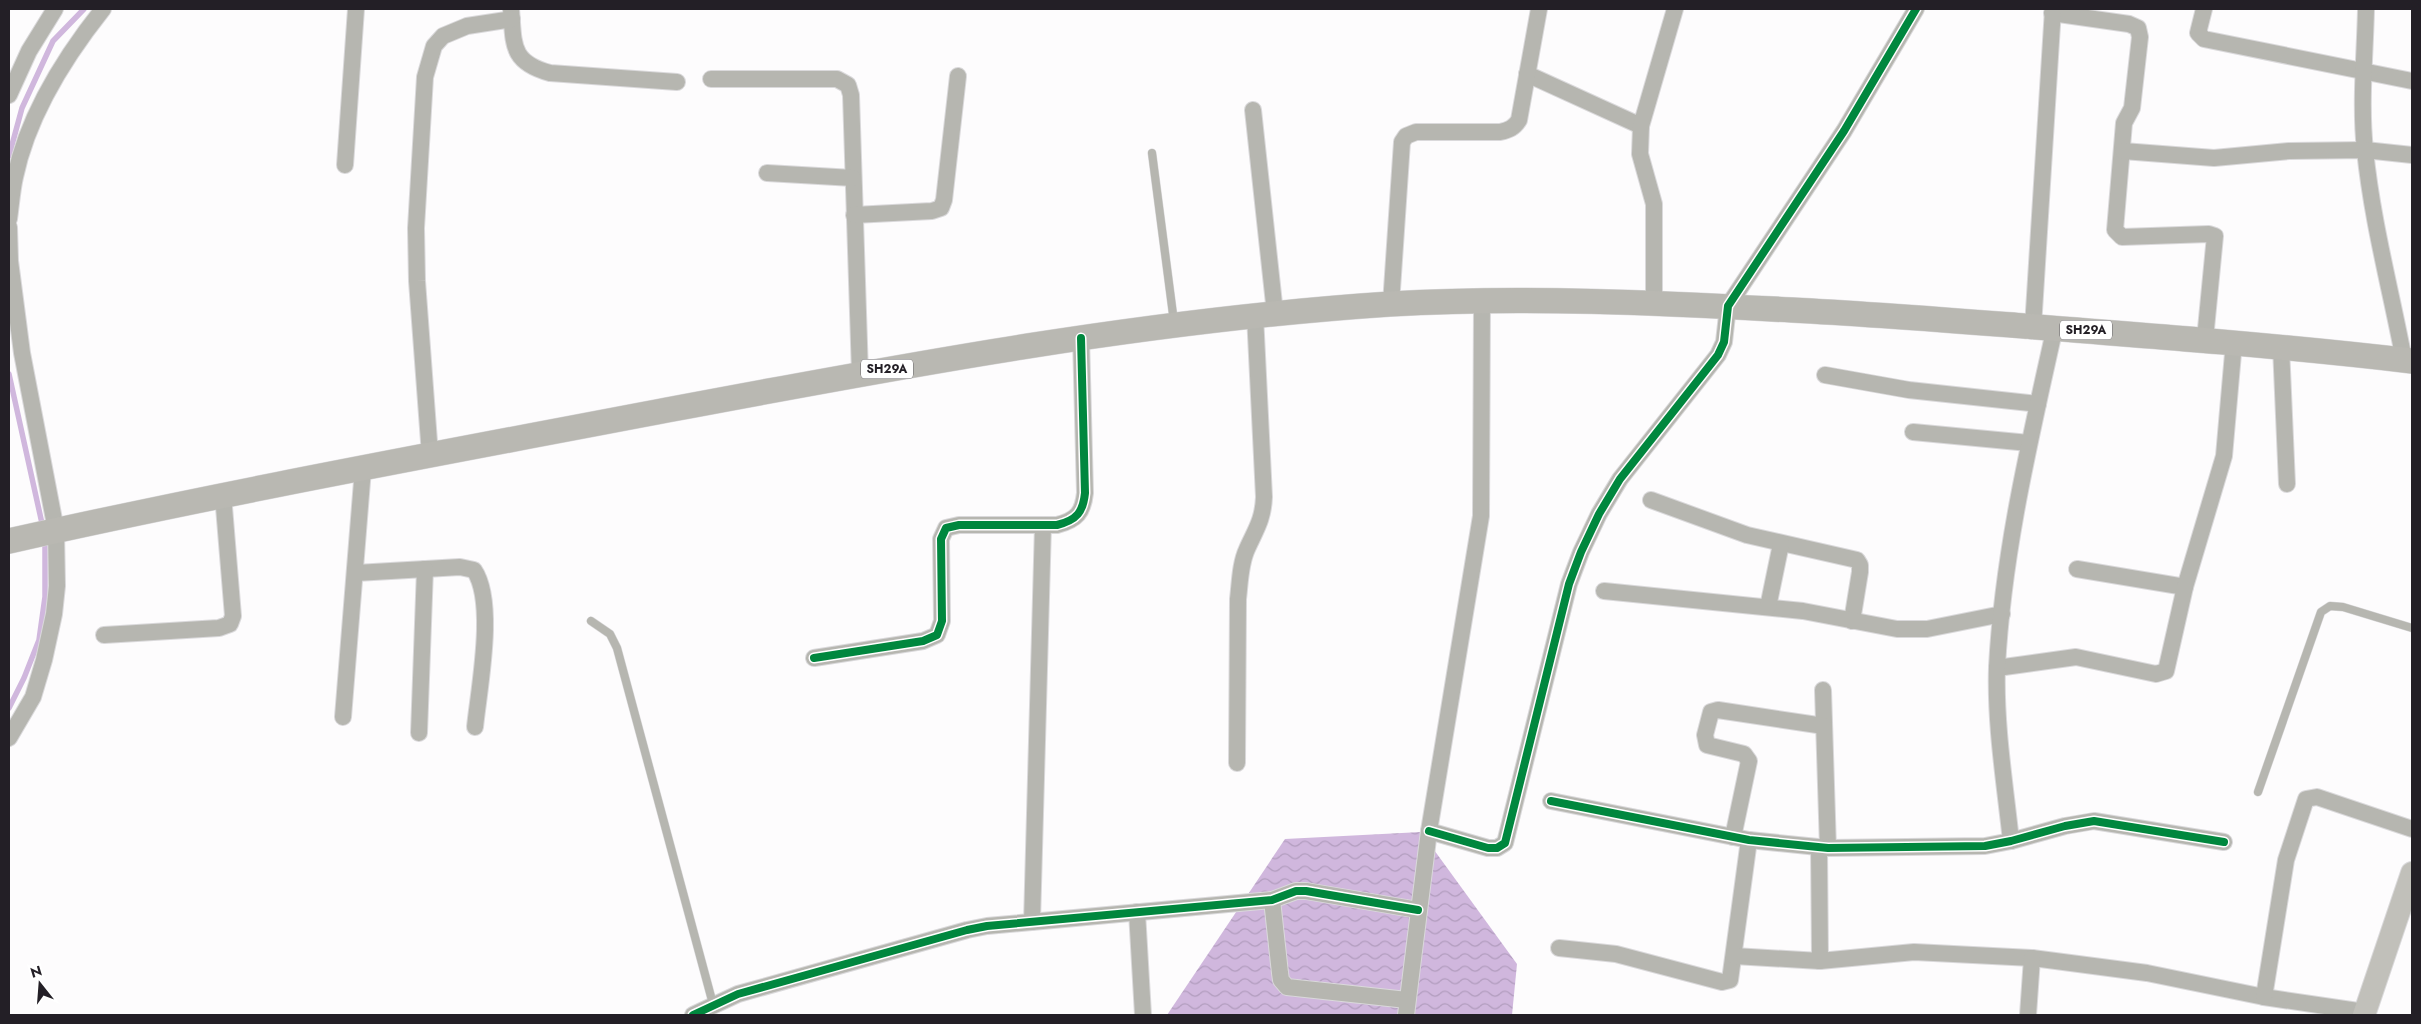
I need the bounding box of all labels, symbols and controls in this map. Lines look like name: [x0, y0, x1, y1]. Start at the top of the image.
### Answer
road number: SH29A: [2060, 320, 2112, 340]
road number: SH29A: [861, 359, 913, 378]
north arrow: [15, 959, 65, 1009]
text: N: [28, 960, 44, 983]

